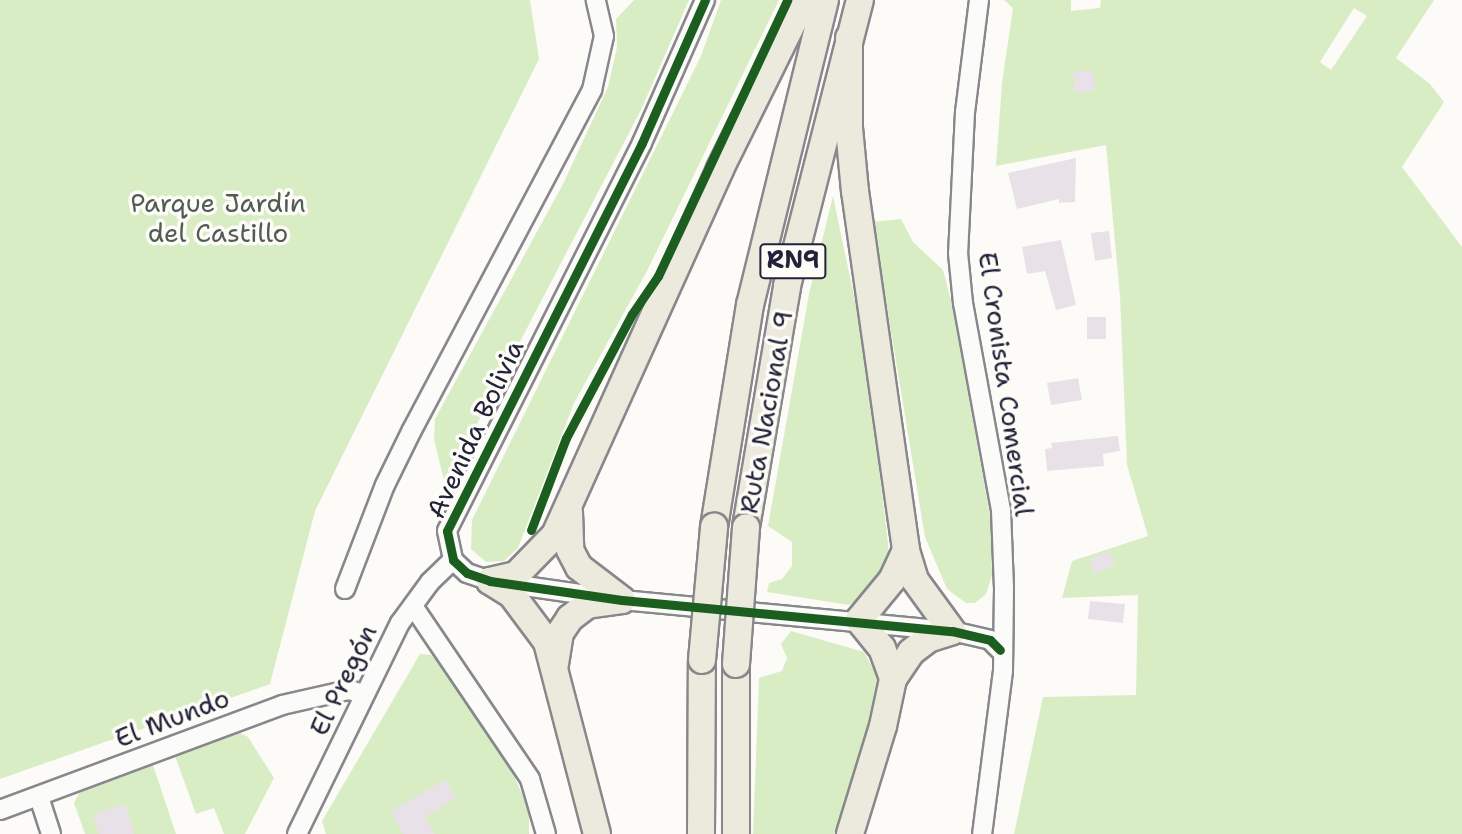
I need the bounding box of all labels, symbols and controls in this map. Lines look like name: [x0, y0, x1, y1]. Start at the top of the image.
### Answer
park label: Parque Jardín del Castillo: [130, 187, 306, 248]
road number: RN9: [758, 240, 828, 282]
street label: El Cronista Comercial: [972, 250, 1040, 518]
street label: Ruta Nacional 9: [733, 308, 799, 516]
street label: Avenida Bolivia: [420, 335, 530, 523]
street label: El Pregón: [303, 619, 383, 741]
street label: El Mundo: [110, 682, 234, 754]

